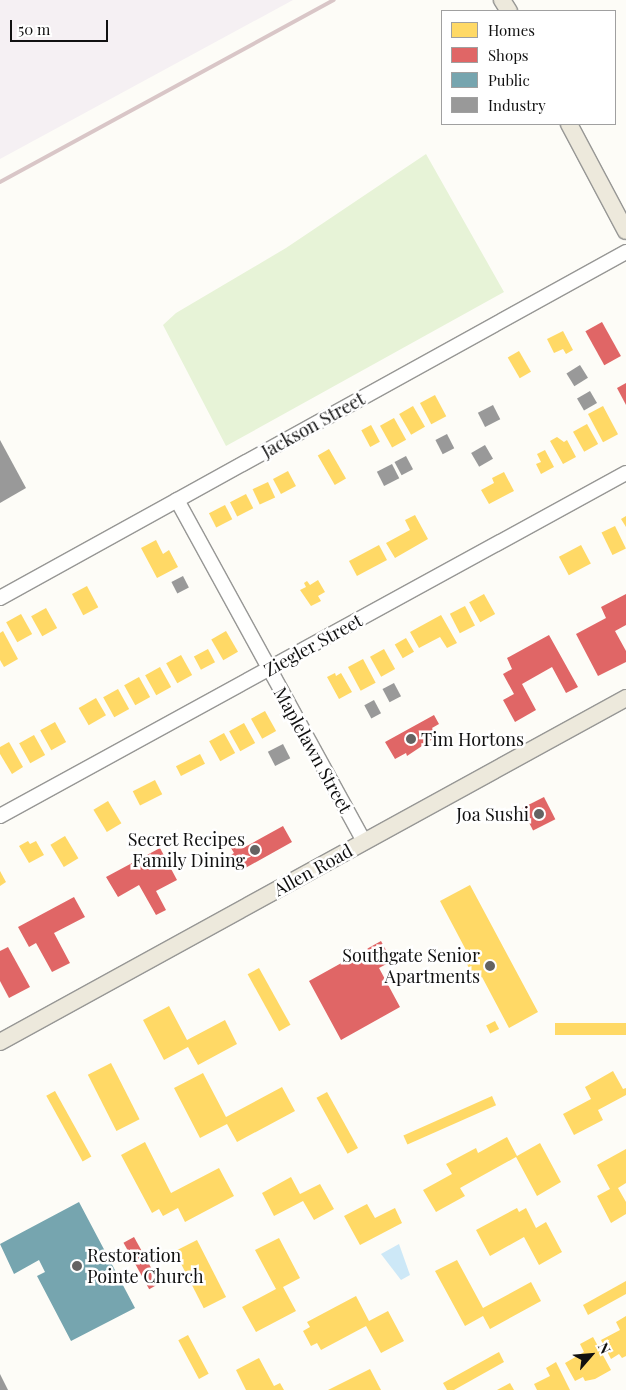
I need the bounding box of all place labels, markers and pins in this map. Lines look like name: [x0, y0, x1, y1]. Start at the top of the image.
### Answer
place label: Tim Hortons: [421, 728, 524, 750]
marker: Tim Hortons: [405, 733, 417, 745]
place label: Joa Sushi: [456, 803, 529, 825]
marker: Joa Sushi: [533, 808, 545, 820]
place label: Secret Recipes Family Dining: [127, 829, 245, 872]
marker: Secret Recipes Family Dining: [249, 844, 261, 856]
place label: Southgate Senior Apartments: [342, 945, 480, 988]
marker: Southgate Senior Apartments: [484, 960, 496, 972]
place label: Restoration Pointe Church: [87, 1245, 204, 1288]
marker: Restoration Pointe Church: [71, 1260, 83, 1272]

